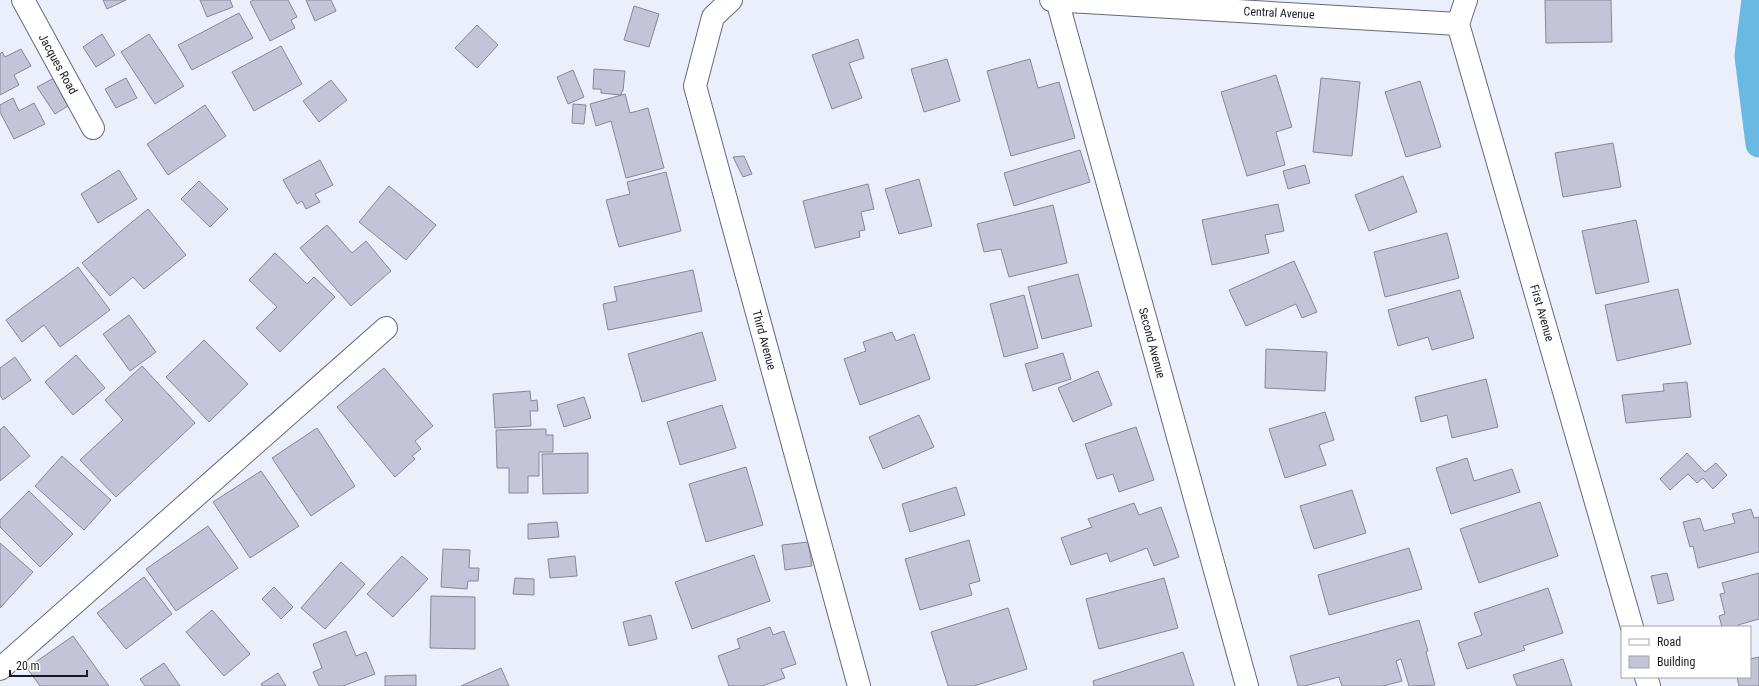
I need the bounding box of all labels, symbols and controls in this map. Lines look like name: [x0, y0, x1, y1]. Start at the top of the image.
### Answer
street label: Central Avenue: [1243, 4, 1315, 22]
street label: Jacques Road: [36, 31, 80, 97]
street label: First Avenue: [1527, 283, 1557, 343]
street label: Second Avenue: [1136, 306, 1168, 380]
street label: Third Avenue: [749, 308, 779, 372]
legend: [1621, 626, 1751, 678]
text: Road: [1657, 635, 1681, 649]
scale bar: [10, 652, 87, 678]
text: Building: [1657, 655, 1695, 669]
text: 20 m: [16, 659, 40, 673]

